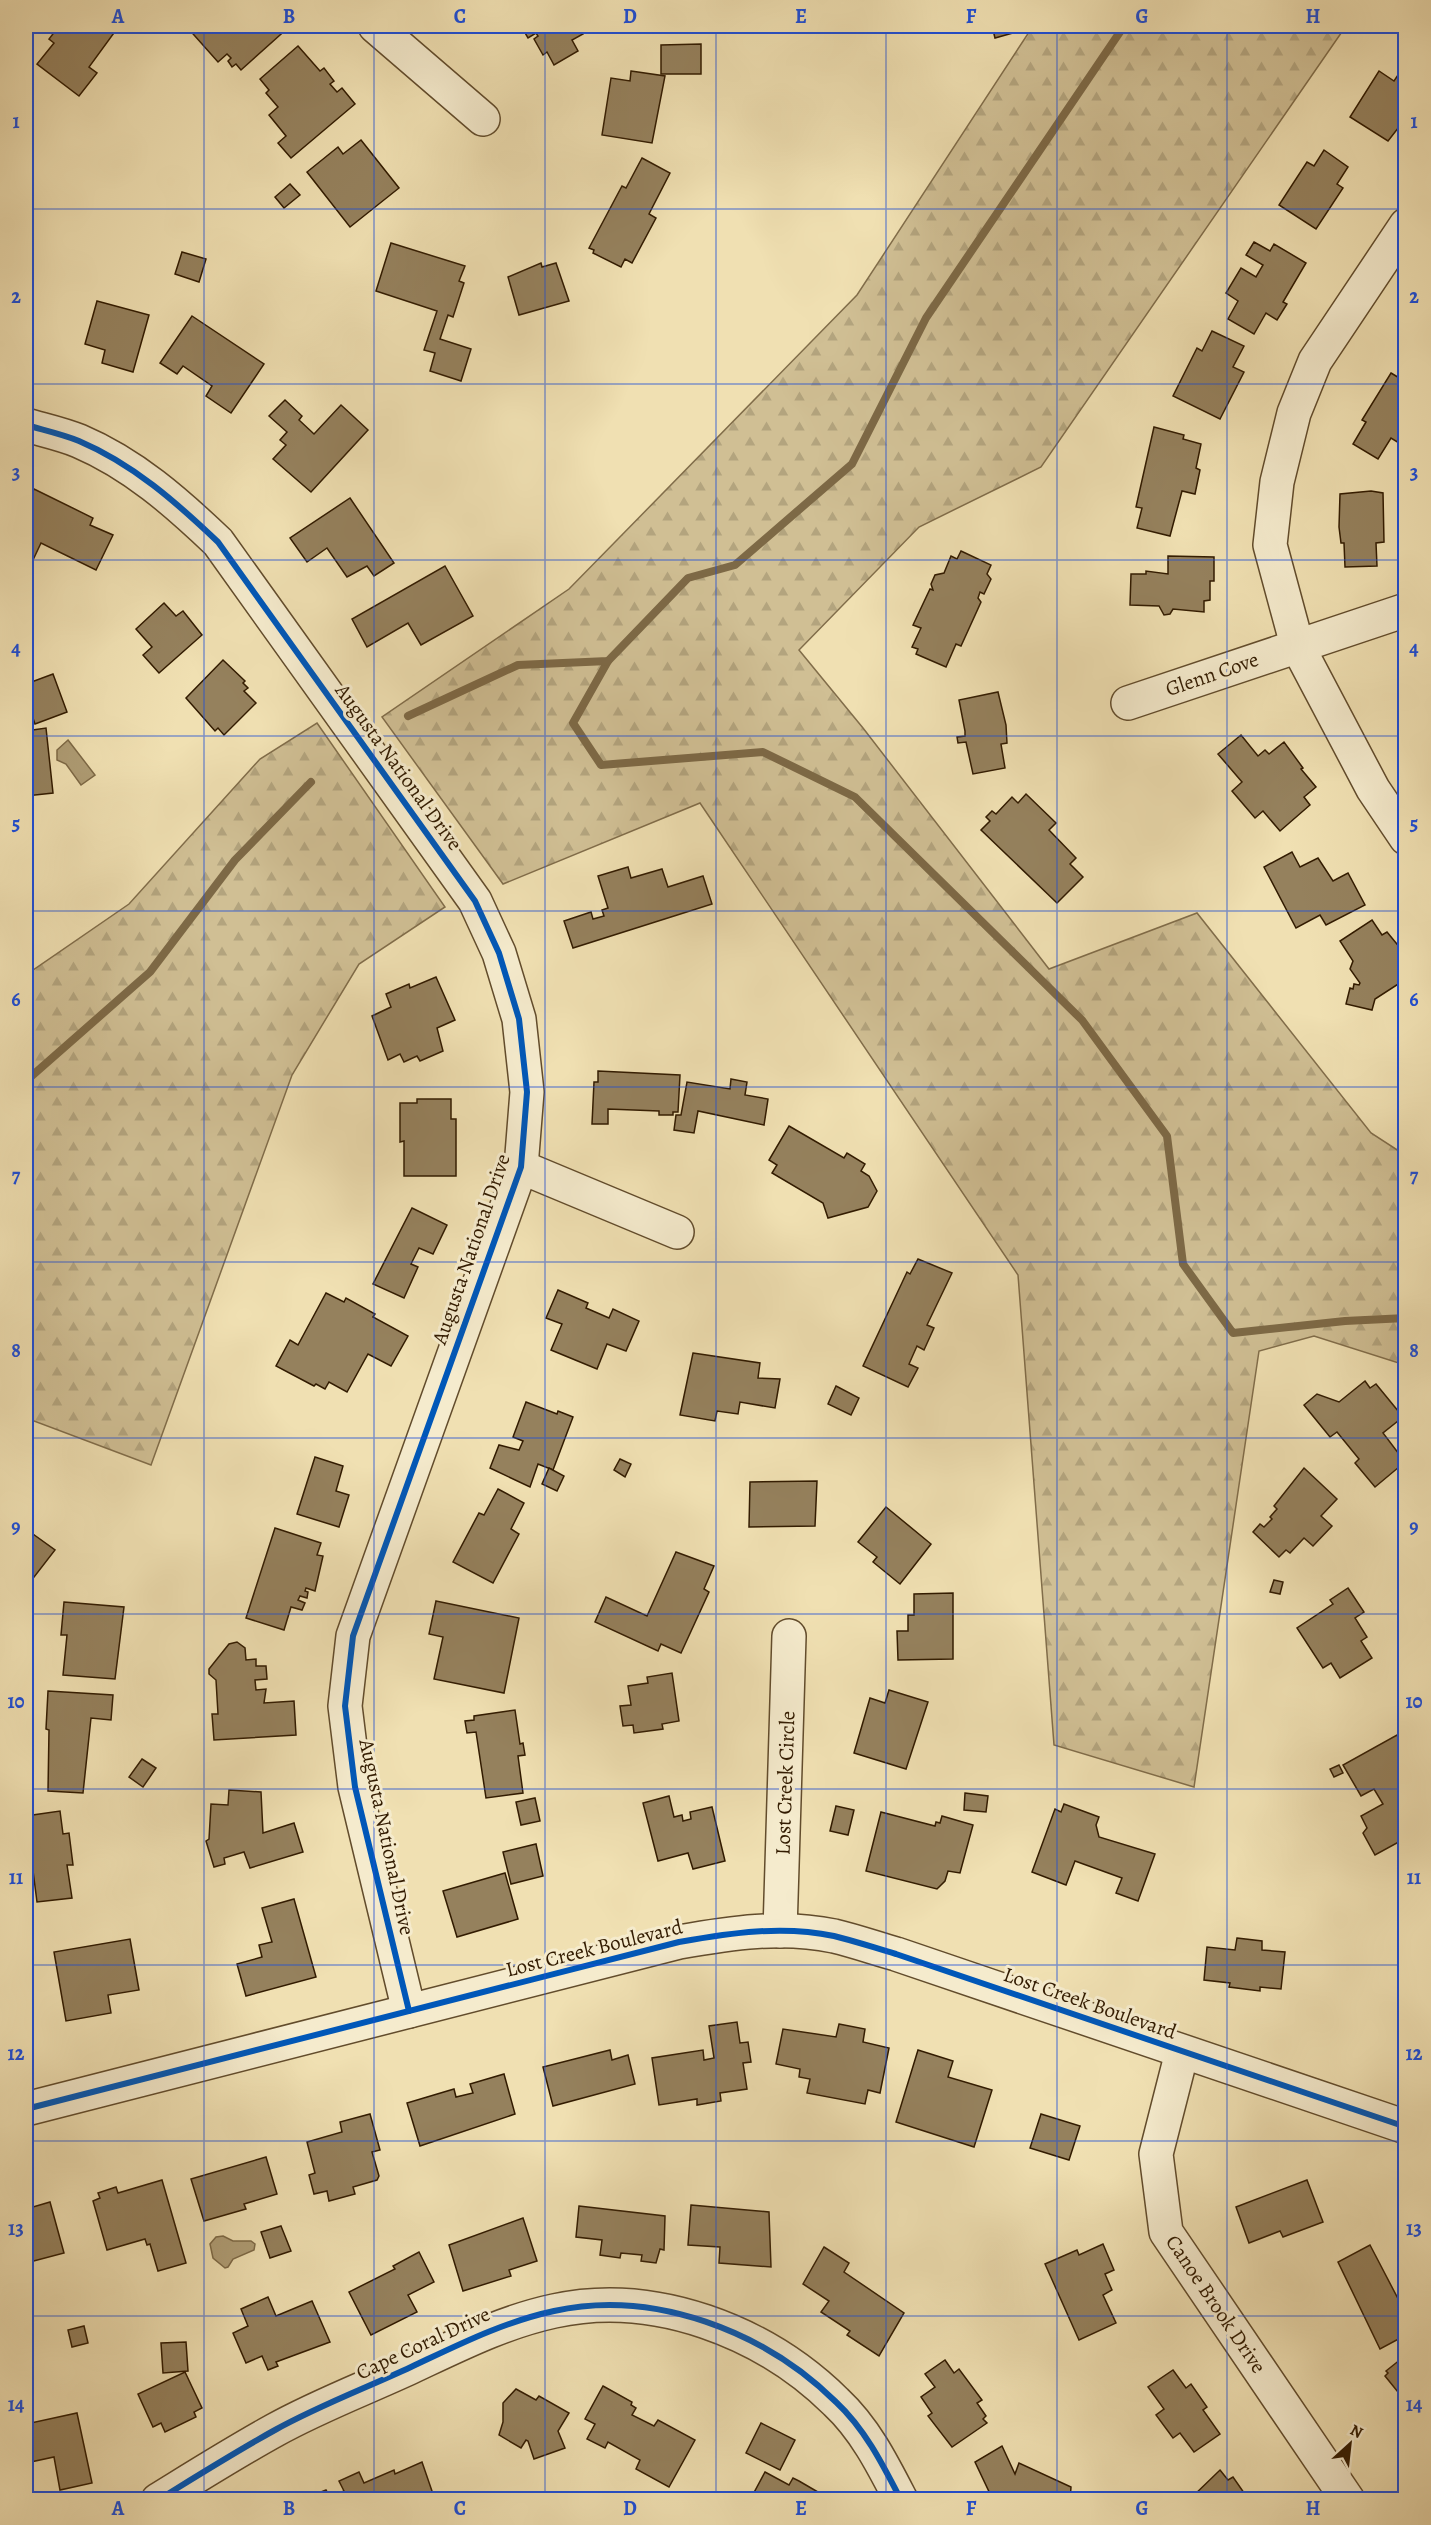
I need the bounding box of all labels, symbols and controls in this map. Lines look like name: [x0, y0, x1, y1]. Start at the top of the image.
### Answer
text: A: [111, 3, 125, 30]
text: B: [283, 3, 295, 30]
text: C: [454, 3, 466, 30]
text: D: [623, 3, 637, 30]
text: E: [795, 3, 807, 30]
text: F: [966, 3, 977, 30]
text: G: [1135, 3, 1149, 30]
text: H: [1306, 3, 1321, 30]
text: 1: [12, 108, 20, 135]
text: 1: [1410, 108, 1418, 135]
text: 2: [11, 283, 21, 310]
text: 2: [1409, 283, 1419, 310]
text: 3: [12, 459, 20, 486]
text: 3: [1410, 459, 1418, 486]
text: 4: [11, 635, 21, 662]
text: 4: [1409, 635, 1419, 662]
street label: Glenn Cove: [1162, 645, 1262, 703]
street label: Augusta National Drive: [328, 677, 469, 856]
text: 5: [12, 810, 20, 837]
text: 5: [1410, 810, 1418, 837]
text: 6: [11, 986, 21, 1013]
text: 6: [1409, 986, 1419, 1013]
street label: Augusta National Drive: [425, 1150, 517, 1349]
text: 7: [12, 1162, 21, 1189]
text: 7: [1410, 1162, 1419, 1189]
text: 8: [11, 1337, 21, 1364]
text: 8: [1409, 1337, 1419, 1364]
text: 9: [11, 1513, 21, 1540]
text: 9: [1409, 1513, 1419, 1540]
text: 10: [7, 1688, 25, 1715]
text: 10: [1405, 1688, 1423, 1715]
street label: Lost Creek Circle: [768, 1710, 802, 1856]
street label: Augusta National Drive: [352, 1735, 421, 1938]
text: 11: [9, 1864, 23, 1891]
text: 11: [1407, 1864, 1421, 1891]
street label: Lost Creek Boulevard: [503, 1912, 686, 1984]
street label: Lost Creek Boulevard: [1000, 1960, 1181, 2046]
text: 12: [8, 2040, 25, 2067]
text: 12: [1406, 2040, 1423, 2067]
text: 13: [8, 2215, 24, 2242]
text: 13: [1406, 2215, 1422, 2242]
street label: Canoe Brook Drive: [1159, 2229, 1273, 2379]
street label: Cape Coral Drive: [351, 2300, 495, 2386]
text: 14: [8, 2391, 25, 2418]
text: 14: [1406, 2391, 1423, 2418]
north arrow: [1320, 2414, 1380, 2474]
text: N: [1346, 2419, 1367, 2444]
text: A: [111, 2495, 125, 2522]
text: B: [283, 2495, 295, 2522]
text: C: [454, 2495, 466, 2522]
text: D: [623, 2495, 637, 2522]
text: E: [795, 2495, 807, 2522]
text: F: [966, 2495, 977, 2522]
text: G: [1135, 2495, 1149, 2522]
text: H: [1306, 2495, 1321, 2522]

